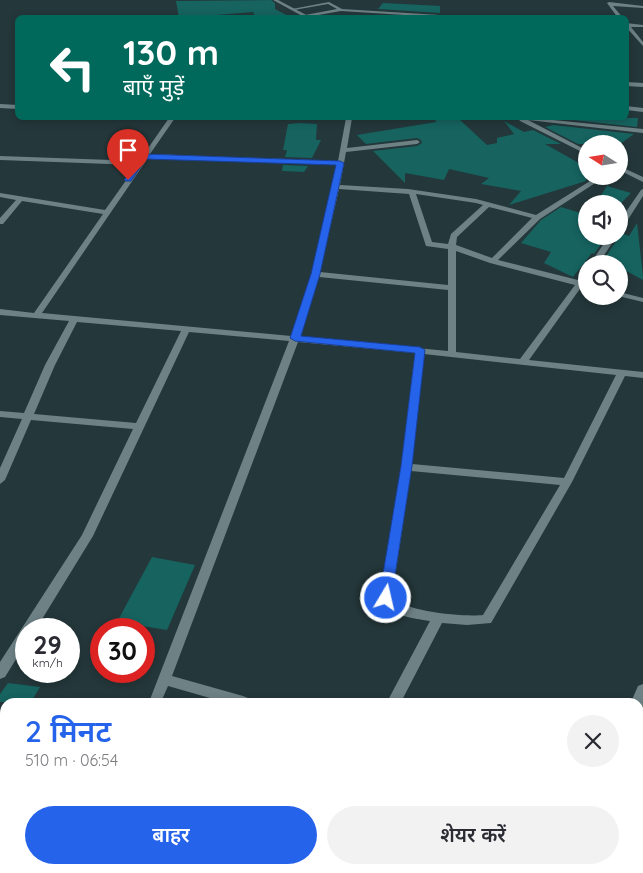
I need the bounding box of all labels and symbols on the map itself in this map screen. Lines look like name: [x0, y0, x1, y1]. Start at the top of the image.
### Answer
pin: [107, 129, 149, 180]
north arrow: [578, 135, 628, 185]
position arrow: [359, 571, 411, 623]
speed limit sign: 30: [90, 618, 155, 683]

